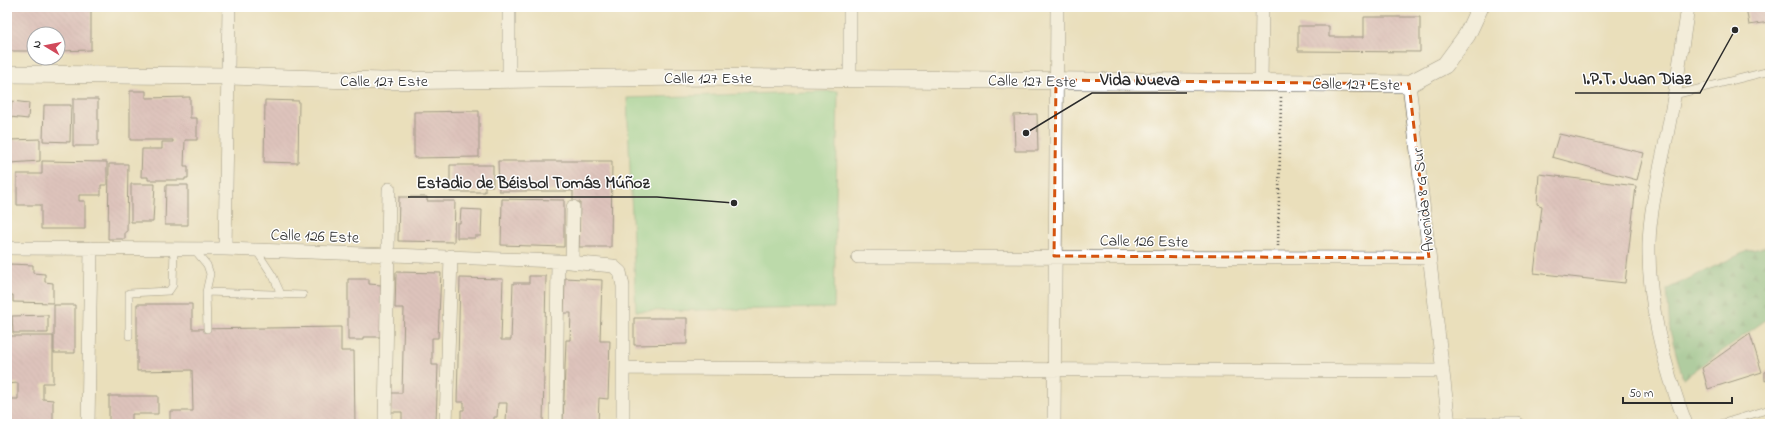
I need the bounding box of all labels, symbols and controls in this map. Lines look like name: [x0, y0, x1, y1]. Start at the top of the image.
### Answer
north arrow: [26, 26, 66, 66]
text: N: [29, 39, 46, 49]
callout: Vida Nueva: [1092, 64, 1187, 93]
callout: I.P.T. Juan Diaz: [1575, 64, 1700, 93]
street label: Calle 127 Este: [664, 67, 753, 91]
text: I.P.T. Juan Diaz: [1583, 67, 1692, 92]
text: Vida Nueva: [1099, 68, 1180, 93]
street label: Calle 127 Este: [988, 69, 1077, 95]
street label: Calle 127 Este: [340, 70, 429, 94]
street label: Calle 127 Este: [1312, 72, 1401, 98]
street label: Avenida 8 G Sur: [1407, 147, 1441, 253]
callout: Estadio de Béisbol Tomás Múñoz: [408, 168, 657, 197]
text: Estadio de Béisbol Tomás Múñoz: [416, 171, 650, 196]
street label: Calle 126 Este: [270, 223, 360, 251]
street label: Calle 126 Este: [1100, 229, 1189, 255]
scale bar: [1623, 379, 1732, 405]
text: 50 m: [1629, 385, 1653, 403]

